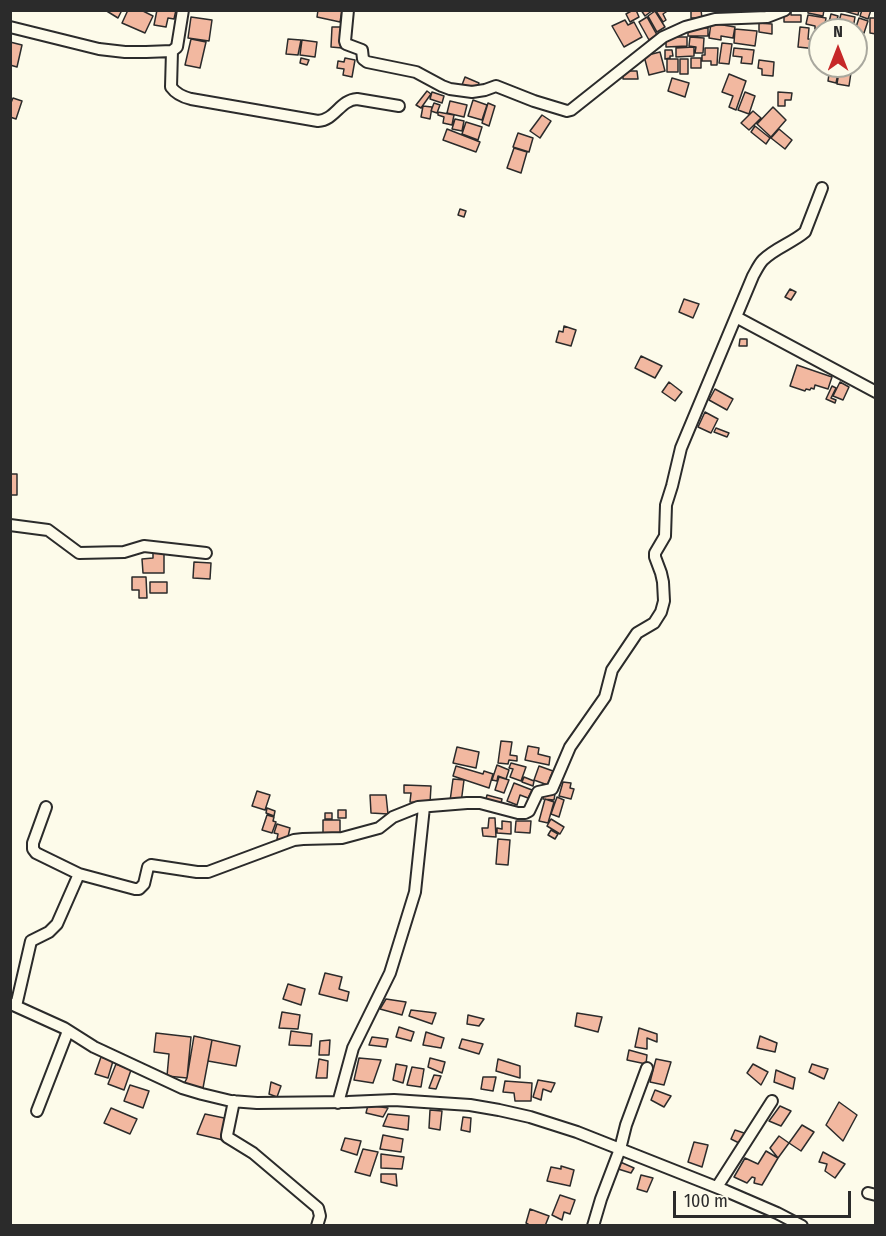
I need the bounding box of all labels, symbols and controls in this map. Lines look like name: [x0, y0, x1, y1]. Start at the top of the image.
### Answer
north arrow: [808, 18, 868, 78]
text: N: [833, 22, 843, 41]
scale bar: [676, 1179, 854, 1217]
text: 100 m: [684, 1190, 728, 1212]

